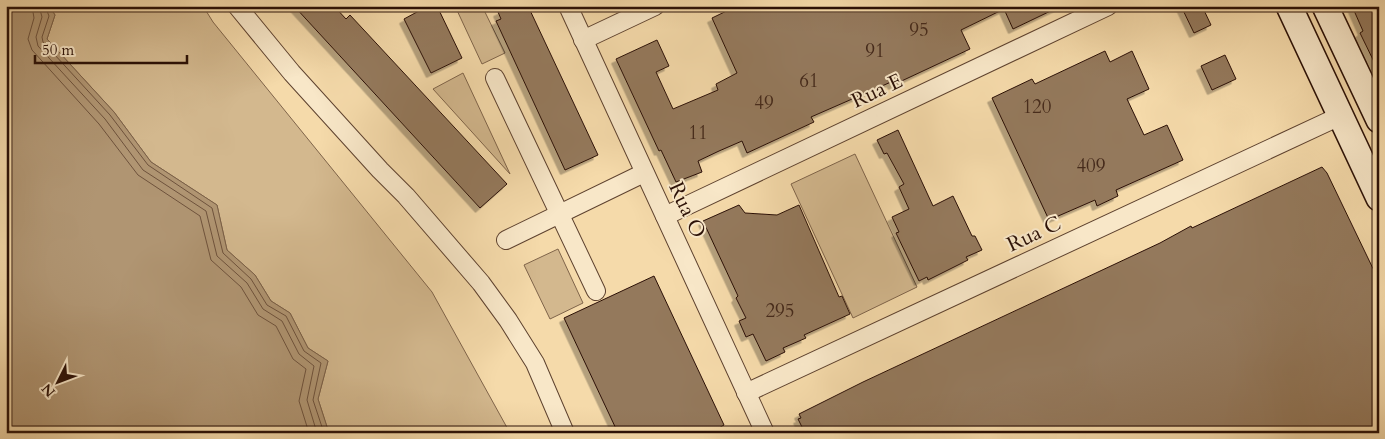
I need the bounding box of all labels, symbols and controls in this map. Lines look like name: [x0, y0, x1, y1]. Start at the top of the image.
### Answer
house number: 95: [909, 17, 929, 43]
scale bar: [35, 32, 188, 64]
house number: 91: [865, 38, 885, 64]
text: 50 m: [42, 40, 74, 60]
street label: Rua E: [847, 66, 908, 116]
house number: 61: [799, 68, 819, 94]
house number: 49: [754, 90, 774, 116]
house number: 120: [1022, 94, 1052, 120]
house number: 11: [688, 120, 708, 146]
house number: 409: [1076, 153, 1106, 179]
street label: Rua O: [661, 177, 713, 243]
street label: Rua C: [1002, 209, 1066, 259]
house number: 295: [765, 298, 795, 324]
north arrow: [32, 356, 82, 406]
text: N: [38, 379, 60, 401]

